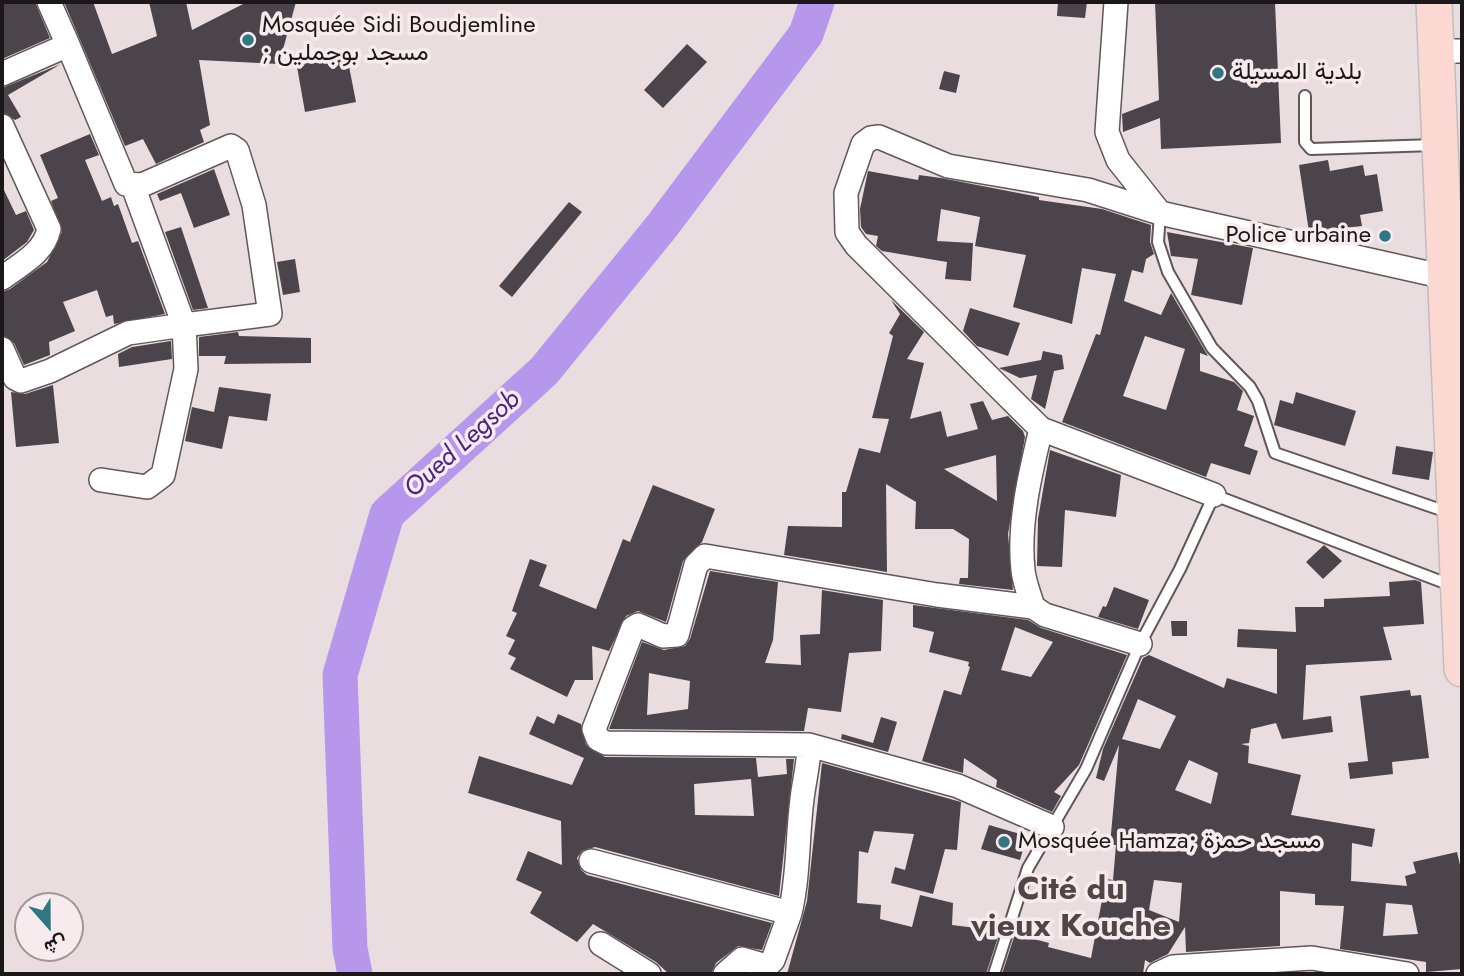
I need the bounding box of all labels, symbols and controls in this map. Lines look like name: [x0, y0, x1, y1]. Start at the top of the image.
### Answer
place label: Mosquée Sidi Boudjemline ; مسجد بوجملين: [262, 12, 536, 68]
marker: Mosquée Sidi Boudjemline ; مسجد بوجملين: [240, 32, 256, 48]
place label: بلدية المسيلة: [1232, 59, 1362, 87]
marker: بلدية المسيلة: [1210, 65, 1226, 81]
place label: Police urbaine: [1225, 222, 1371, 250]
marker: Police urbaine: [1377, 228, 1393, 244]
water label: Oued Legsob: [399, 385, 527, 505]
place label: Mosquée Hamza; مسجد حمزة: [1018, 828, 1321, 856]
marker: Mosquée Hamza; مسجد حمزة: [996, 834, 1012, 850]
district label: Cité du vieux Kouche: [971, 872, 1171, 947]
north arrow: [14, 892, 84, 962]
text: ش: [40, 929, 71, 962]

